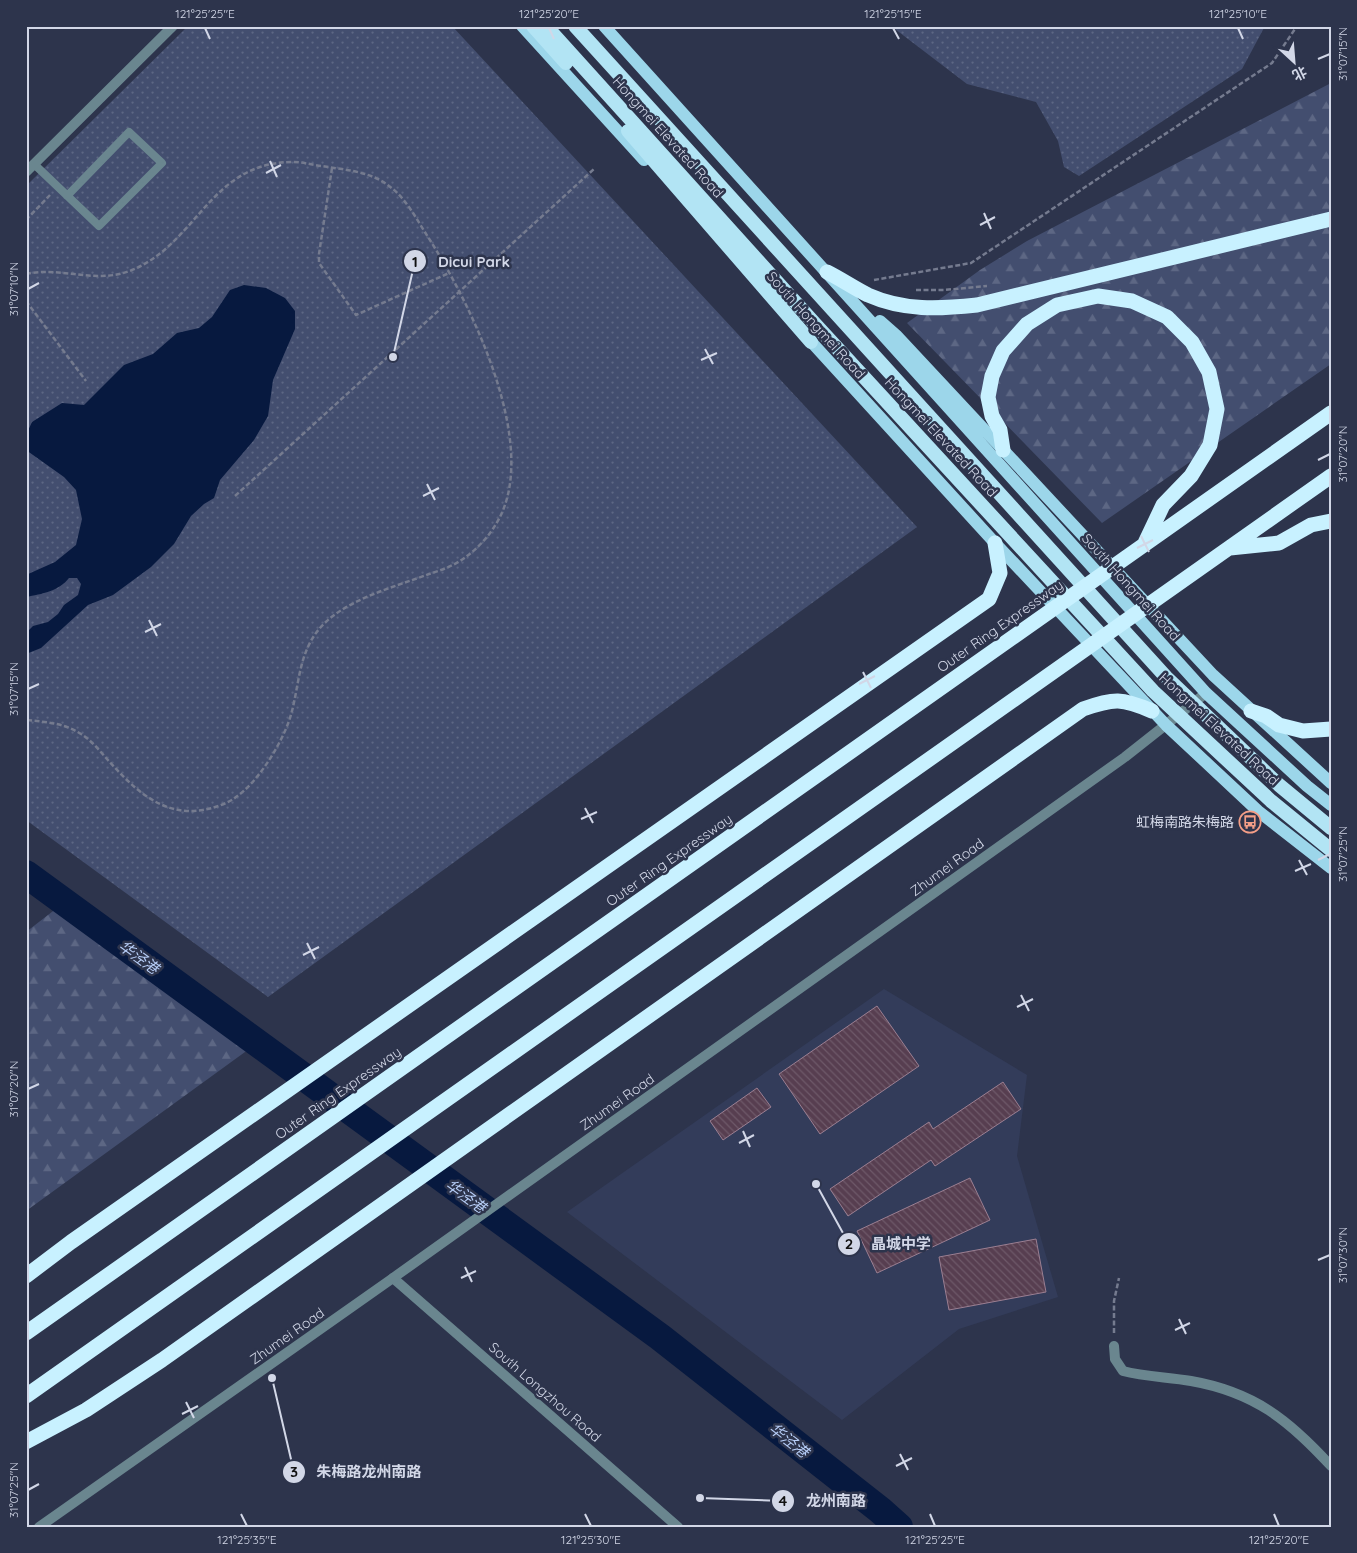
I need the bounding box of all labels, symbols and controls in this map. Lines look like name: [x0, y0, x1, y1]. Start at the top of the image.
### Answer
text: 121°25'25"E: [175, 6, 235, 21]
text: 121°25'20"E: [519, 6, 579, 21]
text: 121°25'15"E: [864, 6, 922, 21]
text: 121°25'10"E: [1209, 6, 1267, 21]
text: 31°07'15"N: [1335, 27, 1350, 81]
north arrow: [1270, 38, 1320, 88]
text: 北: [1289, 63, 1310, 85]
street label: Hongmei Elevated Road: [609, 73, 727, 201]
callout: Dicui Park: [403, 246, 520, 276]
text: 1: [412, 252, 418, 271]
text: Dicui Park: [438, 252, 510, 271]
text: 31°07'10"N: [6, 262, 21, 316]
street label: South Hongmei Road: [763, 268, 869, 382]
street label: Hongmei Elevated Road: [881, 373, 1001, 501]
text: 31°07'20"N: [1335, 426, 1350, 482]
street label: South Hongmei Road: [1078, 530, 1184, 644]
street label: Outer Ring Expressway: [933, 576, 1067, 676]
text: 31°07'15"N: [6, 662, 21, 716]
street label: Hongmei Elevated Road: [1155, 669, 1283, 789]
street label: Outer Ring Expressway: [602, 810, 736, 910]
bus stop icon: 虹梅南路朱梅路: [1238, 810, 1262, 834]
place label: 虹梅南路朱梅路: [1136, 813, 1234, 831]
text: 31°07'25"N: [1335, 826, 1350, 882]
street label: Zhumei Road: [906, 834, 988, 900]
water label: 华泾港: [115, 936, 164, 979]
street label: Outer Ring Expressway: [271, 1043, 405, 1143]
text: 31°07'20"N: [6, 1061, 21, 1117]
street label: Zhumei Road: [576, 1070, 658, 1134]
water label: 华泾港: [442, 1175, 491, 1218]
text: 31°07'30"N: [1335, 1227, 1350, 1283]
callout: 晶城中学: [836, 1229, 941, 1259]
text: 2: [845, 1234, 853, 1253]
text: 晶城中学: [871, 1234, 931, 1253]
street label: Zhumei Road: [246, 1304, 328, 1368]
street label: South Longzhou Road: [485, 1338, 605, 1446]
water label: 华泾港: [765, 1419, 814, 1463]
callout: 朱梅路龙州南路: [282, 1457, 432, 1487]
text: 31°07'25"N: [6, 1462, 21, 1518]
text: 3: [290, 1462, 298, 1481]
text: 朱梅路龙州南路: [316, 1462, 422, 1481]
callout: 龙州南路: [771, 1486, 876, 1516]
text: 4: [779, 1491, 788, 1510]
text: 龙州南路: [806, 1491, 866, 1510]
text: 121°25'35"E: [217, 1532, 277, 1547]
text: 121°25'30"E: [561, 1532, 621, 1547]
text: 121°25'25"E: [905, 1532, 965, 1547]
text: 121°25'20"E: [1249, 1532, 1309, 1547]

